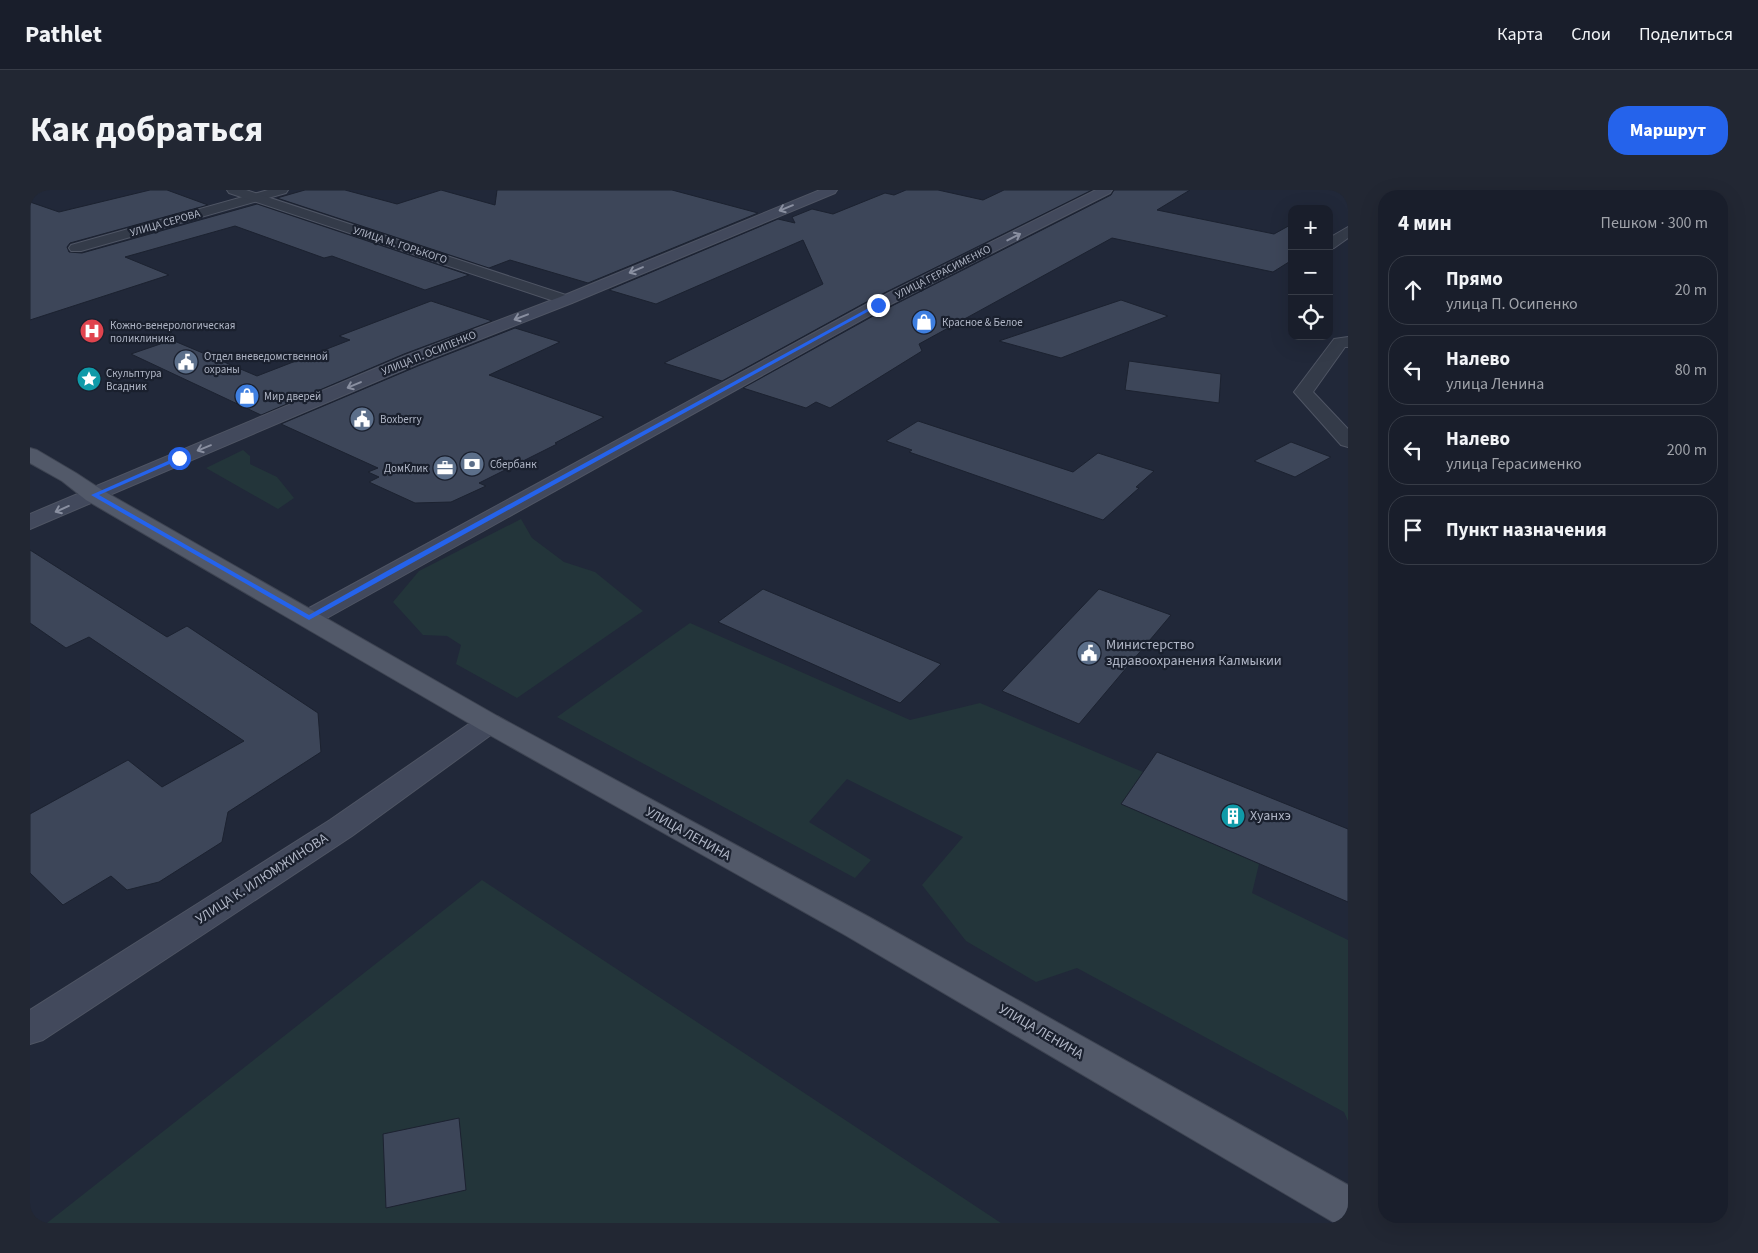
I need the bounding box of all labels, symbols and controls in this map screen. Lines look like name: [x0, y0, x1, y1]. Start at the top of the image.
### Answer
text: Pathlet: [25, 17, 102, 52]
text: Карта: [1497, 22, 1543, 47]
text: Слои: [1571, 22, 1611, 47]
text: Поделиться: [1639, 22, 1733, 47]
text: Как добраться: [30, 105, 263, 155]
button: Маршрут: [1608, 106, 1728, 155]
one-way arrow: [779, 204, 794, 213]
map controls: [1288, 205, 1333, 340]
button: +: [1288, 205, 1333, 250]
street label: УЛИЦА СЕРОВА: [128, 206, 202, 240]
text: 4 мин: [1398, 208, 1452, 238]
text: Пешком · 300 m: [1601, 212, 1708, 234]
street label: УЛИЦА М. ГОРЬКОГО: [351, 223, 449, 267]
one-way arrow: [1006, 232, 1021, 241]
street label: УЛИЦА ГЕРАСИМЕНКО: [893, 241, 993, 303]
button: −: [1288, 250, 1333, 295]
one-way arrow: [629, 266, 644, 276]
text: Прямо: [1446, 266, 1503, 293]
icon: ahead: [1399, 276, 1427, 304]
text: 20 m: [1675, 279, 1707, 301]
text: улица П. Осипенко: [1446, 293, 1578, 315]
route end: [867, 294, 890, 317]
button: locate: [1288, 295, 1333, 340]
shop icon: Красное & Белое: [911, 309, 937, 335]
one-way arrow: [514, 313, 529, 322]
place label: Красное & Белое: [942, 315, 1023, 330]
hospital icon: Кожно-венерологическая поликлиника: [79, 318, 105, 344]
place label: Кожно-венерологическая поликлиника: [110, 318, 235, 346]
street label: УЛИЦА П. ОСИПЕНКО: [379, 327, 479, 379]
text: Налево: [1446, 346, 1510, 373]
public building icon: Отдел вневедомственной охраны: [173, 349, 199, 375]
place label: Отдел вневедомственной охраны: [204, 349, 328, 377]
icon: left: [1399, 356, 1427, 384]
text: 80 m: [1675, 359, 1707, 381]
place icon: Скульптура Всадник: [76, 366, 102, 392]
place label: Скульптура Всадник: [106, 366, 162, 394]
text: улица Ленина: [1446, 373, 1544, 395]
one-way arrow: [347, 380, 362, 390]
shop icon: Мир дверей: [234, 383, 260, 409]
place label: Мир дверей: [264, 389, 321, 404]
public building icon: Boxberry: [349, 406, 375, 432]
place label: Boxberry: [380, 412, 422, 427]
text: Налево: [1446, 426, 1510, 453]
icon: left: [1399, 436, 1427, 464]
text: 200 m: [1667, 439, 1707, 461]
one-way arrow: [197, 444, 212, 453]
route start: [168, 447, 191, 470]
bank icon: Сбербанк: [459, 451, 485, 477]
text: улица Герасименко: [1446, 453, 1582, 475]
office icon: ДомКлик: [432, 455, 458, 481]
place label: Сбербанк: [490, 457, 537, 472]
place label: ДомКлик: [384, 461, 429, 476]
one-way arrow: [55, 504, 70, 514]
icon: arrive: [1399, 516, 1427, 544]
text: Пункт назначения: [1446, 517, 1607, 544]
place label: Министерство здравоохранения Калмыкии: [1106, 635, 1282, 671]
public building icon: Министерство здравоохранения Калмыкии: [1076, 640, 1102, 666]
street label: УЛИЦА ЛЕНИНА: [642, 802, 735, 866]
building icon: Хуанхэ: [1220, 803, 1246, 829]
place label: Хуанхэ: [1250, 806, 1291, 826]
street label: УЛИЦА К. ИЛЮМЖИНОВА: [192, 828, 332, 929]
street label: УЛИЦА ЛЕНИНА: [995, 1000, 1087, 1065]

